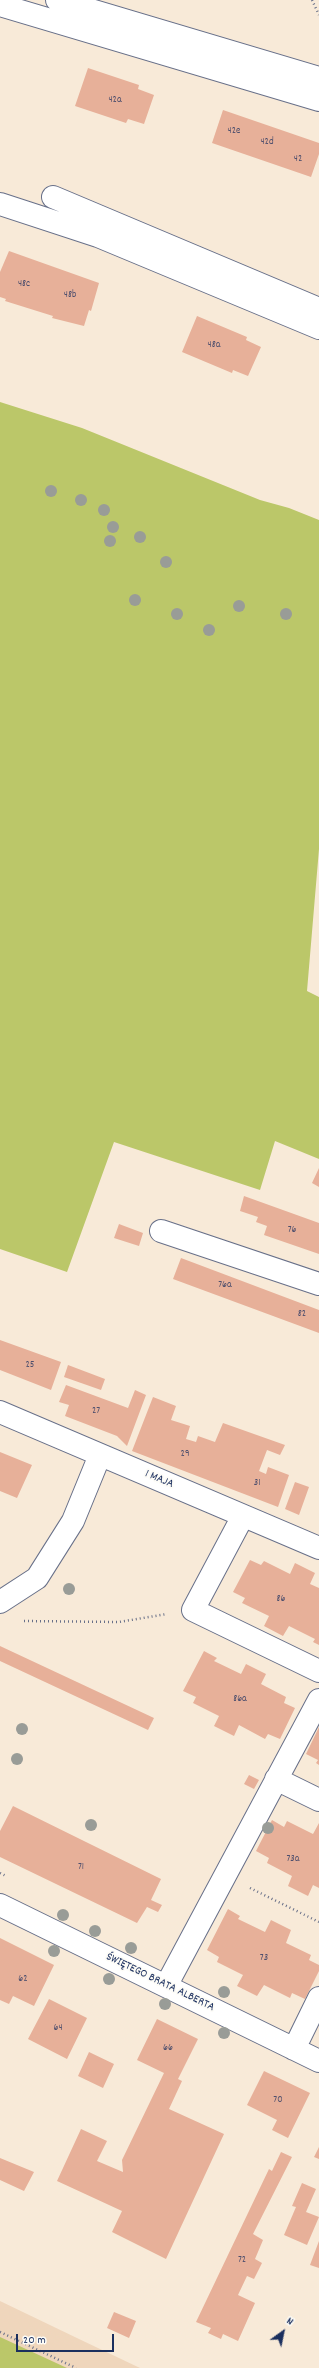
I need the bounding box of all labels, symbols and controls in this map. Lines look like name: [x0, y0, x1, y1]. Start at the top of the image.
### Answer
house number: 42a: [108, 95, 122, 107]
house number: 42e: [228, 126, 240, 138]
house number: 42d: [260, 137, 274, 149]
house number: 42: [294, 154, 302, 166]
house number: 48c: [18, 279, 30, 291]
house number: 48b: [64, 290, 76, 302]
house number: 48a: [208, 340, 220, 352]
house number: 76: [288, 1225, 296, 1237]
house number: 76a: [218, 1280, 232, 1292]
house number: 82: [298, 1309, 306, 1321]
house number: 25: [26, 1360, 34, 1372]
house number: 27: [92, 1406, 100, 1418]
house number: 29: [181, 1449, 189, 1461]
street label: 1 MAJA: [142, 1468, 176, 1492]
house number: 31: [254, 1478, 260, 1490]
house number: 86: [277, 1594, 285, 1606]
house number: 86a: [233, 1694, 247, 1706]
house number: 73a: [287, 1854, 299, 1866]
house number: 71: [78, 1862, 84, 1874]
street label: ŚWIĘTEGO BRATA ALBERTA: [103, 1950, 217, 2016]
house number: 73: [260, 1953, 268, 1965]
house number: 62: [18, 1974, 28, 1986]
house number: 64: [53, 2023, 63, 2035]
house number: 66: [163, 2043, 173, 2055]
house number: 70: [273, 2095, 283, 2107]
house number: 72: [238, 2255, 246, 2267]
north arrow: [263, 2312, 303, 2352]
text: N: [283, 2314, 296, 2330]
scale bar: [18, 2326, 116, 2352]
text: 20 m: [23, 2332, 46, 2349]

